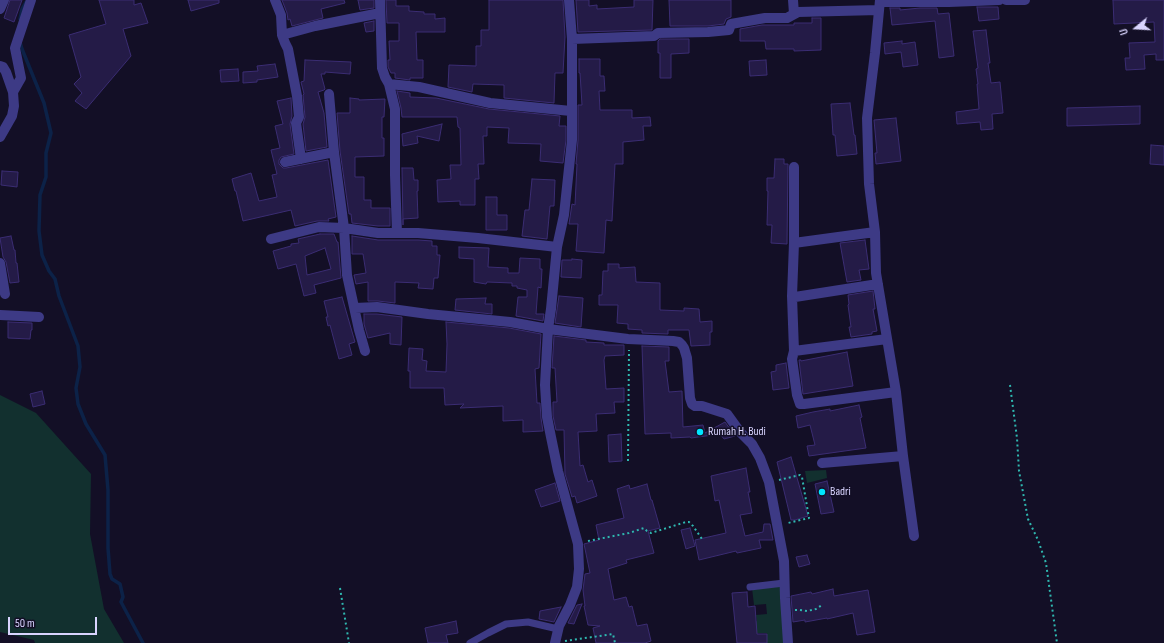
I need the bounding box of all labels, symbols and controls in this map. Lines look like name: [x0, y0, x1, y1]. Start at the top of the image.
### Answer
north arrow: [1116, 8, 1156, 48]
text: U: [1117, 27, 1131, 37]
place label: Rumah H. Budi: [708, 425, 766, 439]
marker: Rumah H. Budi: [695, 427, 705, 437]
place label: Badri: [830, 485, 851, 499]
marker: Badri: [817, 487, 827, 497]
scale bar: [10, 609, 99, 635]
text: 50 m: [15, 616, 35, 631]

